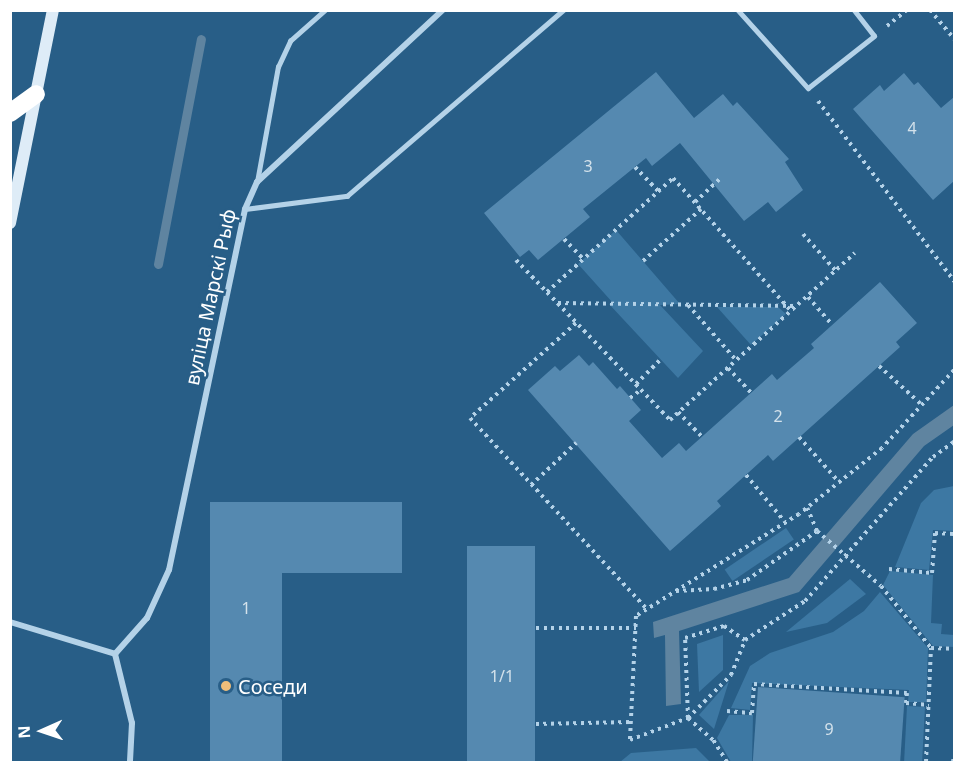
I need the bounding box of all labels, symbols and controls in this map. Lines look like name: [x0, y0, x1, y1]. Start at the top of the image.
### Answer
house number: 4: [907, 118, 917, 138]
house number: 3: [583, 156, 593, 176]
street label: вуліца Марскі Рыф: [180, 206, 240, 388]
house number: 2: [773, 406, 783, 426]
house number: 1: [241, 598, 251, 618]
house number: 1/1: [490, 666, 514, 686]
place label: Соседи: [238, 674, 308, 698]
marker: Соседи: [219, 679, 233, 693]
north arrow: [12, 701, 72, 761]
house number: 9: [824, 719, 834, 739]
text: N: [13, 725, 35, 739]

